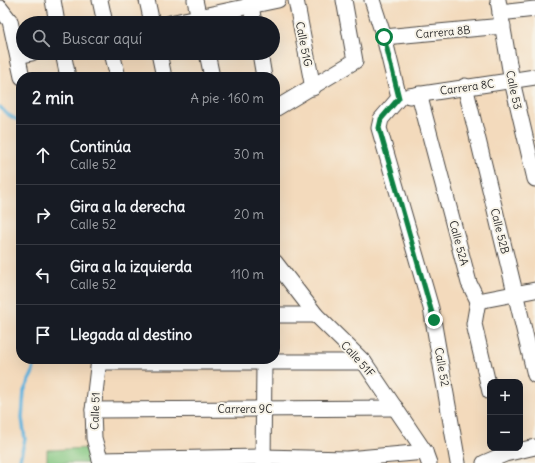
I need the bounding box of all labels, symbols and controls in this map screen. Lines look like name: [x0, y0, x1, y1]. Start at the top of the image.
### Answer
search box: [16, 16, 280, 60]
street label: Calle 51G: [293, 20, 315, 68]
street label: Carrera 8B: [415, 23, 471, 41]
icon: search: [30, 27, 52, 49]
route start: [375, 28, 393, 46]
text: Buscar aquí: [62, 29, 142, 48]
street label: Calle 53: [503, 69, 525, 111]
street label: Carrera 8C: [439, 76, 495, 98]
text: 2 min: [32, 87, 74, 109]
text: A pie · 160 m: [190, 90, 264, 107]
text: Continúa: [70, 137, 131, 156]
icon: ahead: [32, 144, 54, 166]
text: 30 m: [234, 146, 264, 163]
text: Calle 52: [70, 156, 116, 173]
text: Gira a la derecha: [70, 197, 185, 216]
icon: right: [32, 204, 54, 226]
text: 20 m: [234, 206, 264, 223]
street label: Calle 52B: [488, 207, 512, 255]
text: Calle 52: [70, 216, 116, 233]
street label: Calle 52A: [446, 219, 472, 267]
text: Gira a la izquierda: [70, 257, 192, 276]
icon: left: [32, 264, 54, 286]
text: 110 m: [231, 266, 264, 283]
text: Calle 52: [70, 276, 116, 293]
route end: [425, 311, 443, 329]
icon: arrive: [32, 324, 54, 346]
text: Llegada al destino: [70, 325, 192, 344]
street label: Calle 51F: [338, 338, 378, 380]
street label: Calle 52: [432, 346, 452, 388]
map controls: [487, 379, 523, 451]
button: +: [487, 379, 523, 415]
street label: Calle 51: [87, 392, 103, 430]
street label: Carrera 9C: [218, 402, 272, 416]
button: −: [487, 415, 523, 451]

